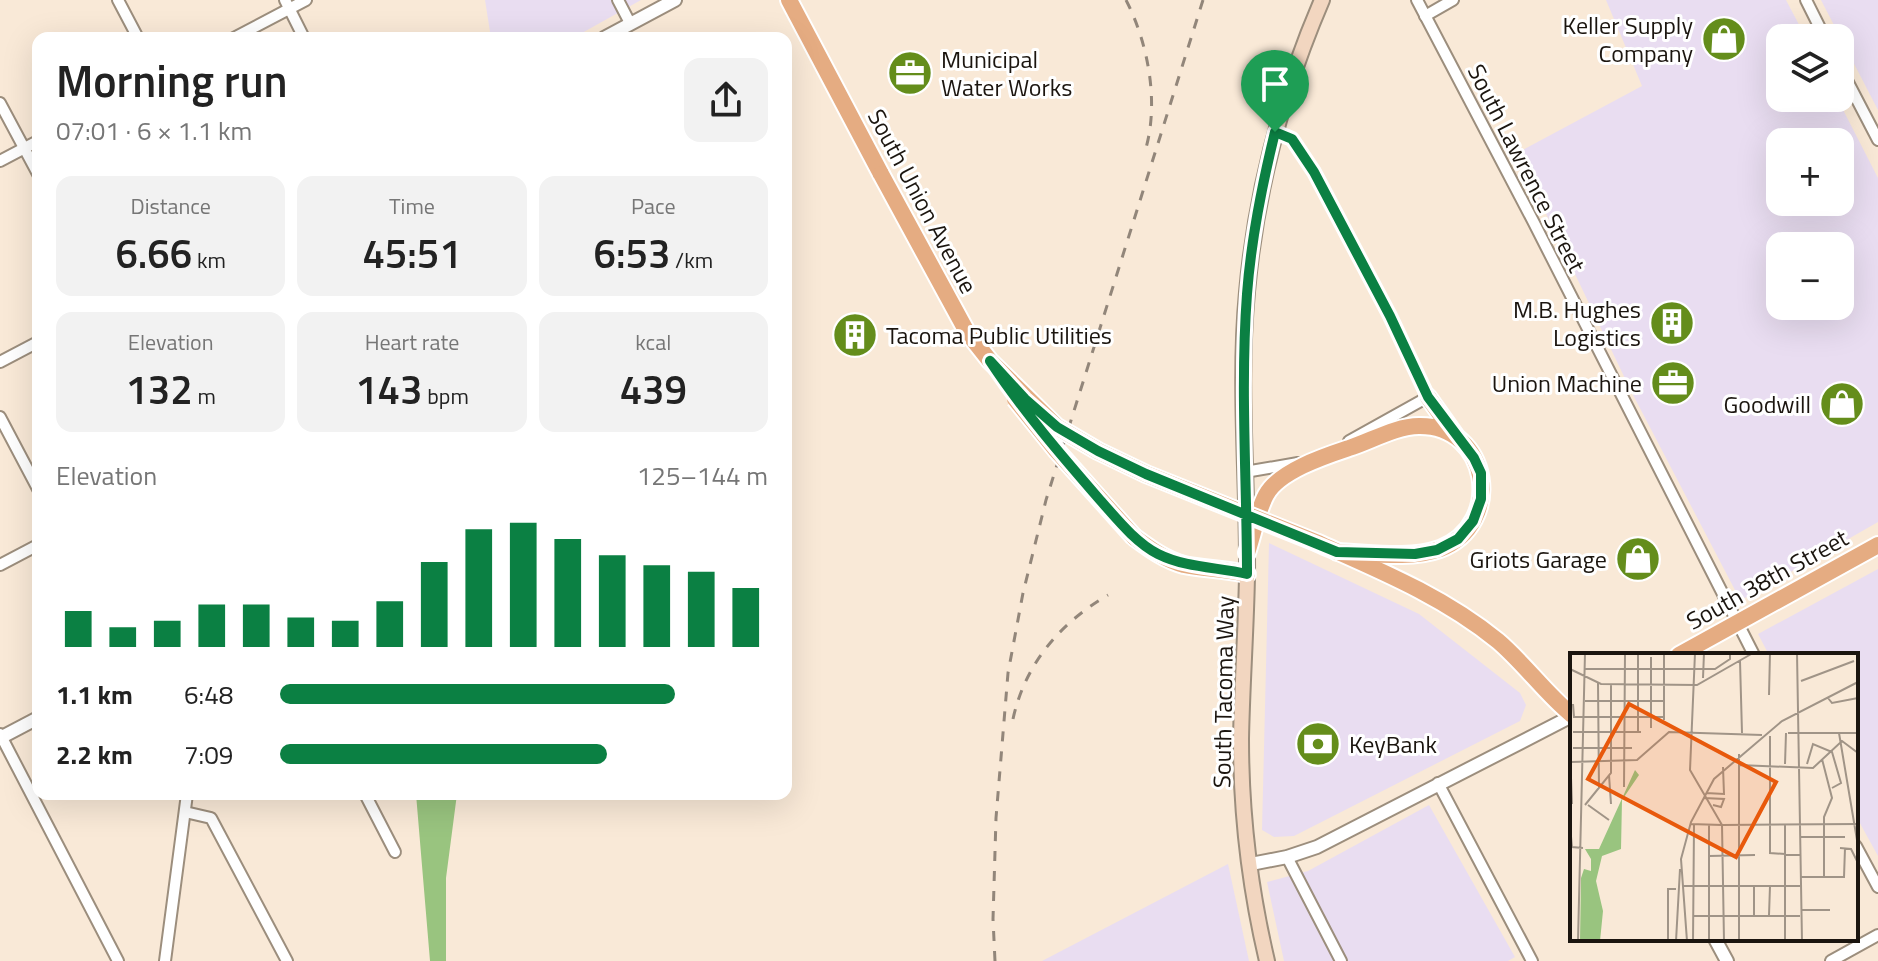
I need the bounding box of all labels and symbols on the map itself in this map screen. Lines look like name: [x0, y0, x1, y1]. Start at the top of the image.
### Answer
place label: Keller Supply Company: [1563, 7, 1693, 71]
shop icon: Keller Supply Company: [1700, 15, 1748, 63]
place label: Municipal Water Works: [941, 41, 1072, 105]
office icon: Municipal Water Works: [886, 49, 934, 97]
pin: [1241, 50, 1309, 132]
street label: South Lawrence Street: [1459, 58, 1595, 279]
street label: South Union Avenue: [859, 102, 987, 300]
place label: M.B. Hughes Logistics: [1513, 291, 1641, 355]
building icon: M.B. Hughes Logistics: [1648, 299, 1696, 347]
building icon: Tacoma Public Utilities: [831, 311, 879, 359]
place label: Tacoma Public Utilities: [886, 317, 1112, 353]
office icon: Union Machine: [1649, 359, 1697, 407]
place label: Union Machine: [1492, 365, 1642, 401]
shop icon: Goodwill: [1818, 380, 1866, 428]
place label: Goodwill: [1724, 386, 1811, 422]
street label: South 38th Street: [1679, 519, 1855, 638]
shop icon: Griots Garage: [1614, 535, 1662, 583]
place label: Griots Garage: [1470, 541, 1607, 577]
street label: South Tacoma Way: [1203, 595, 1243, 788]
inset map: [1570, 653, 1858, 941]
bank icon: KeyBank: [1294, 720, 1342, 768]
place label: KeyBank: [1349, 726, 1437, 762]

